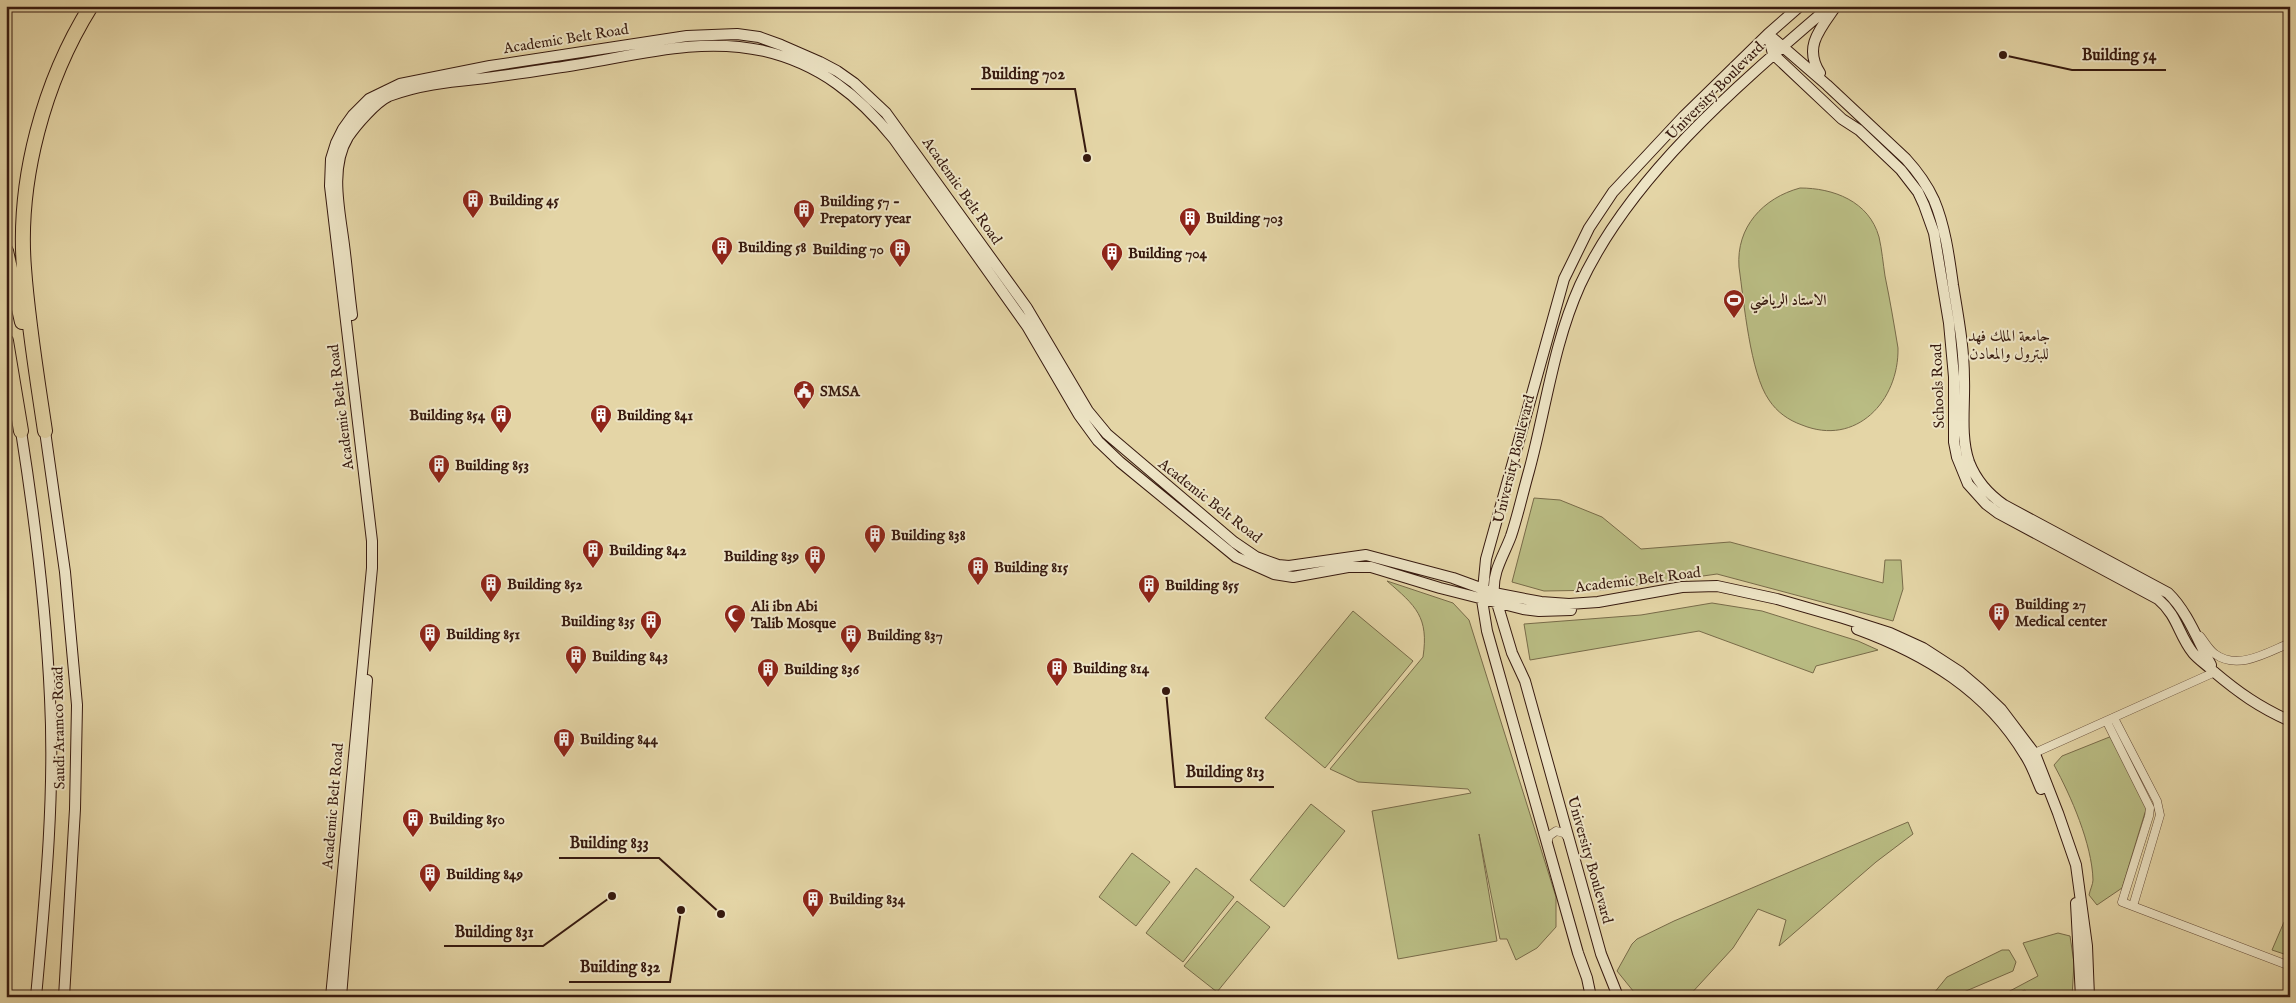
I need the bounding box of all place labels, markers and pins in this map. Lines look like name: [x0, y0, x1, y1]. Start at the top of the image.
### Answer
callout: Building 54: [2072, 39, 2166, 70]
callout: Building 702: [971, 58, 1075, 89]
building icon: Building 45: [461, 188, 485, 219]
place label: Building 45: [489, 191, 559, 210]
place label: Building 57 - Prepatory year: [820, 192, 912, 228]
building icon: Building 57 - Prepatory year: [792, 198, 816, 229]
building icon: Building 703: [1178, 206, 1202, 237]
place label: Building 703: [1206, 209, 1283, 228]
building icon: Building 58: [710, 235, 734, 266]
building icon: Building 70: [888, 237, 912, 268]
place label: Building 58: [738, 238, 807, 257]
place label: Building 70: [812, 240, 884, 259]
building icon: Building 704: [1100, 241, 1124, 272]
place label: Building 704: [1128, 244, 1208, 263]
sports icon: الاستاد الرياضي: [1722, 288, 1746, 319]
place label: الاستاد الرياضي: [1750, 291, 1826, 314]
public building icon: SMSA: [792, 379, 816, 410]
place label: SMSA: [820, 382, 860, 401]
building icon: Building 854: [489, 403, 513, 434]
building icon: Building 841: [589, 403, 613, 434]
place label: Building 854: [409, 406, 486, 425]
place label: Building 841: [617, 406, 693, 425]
building icon: Building 853: [427, 453, 451, 484]
place label: Building 853: [455, 456, 529, 475]
building icon: Building 838: [863, 523, 887, 554]
place label: Building 838: [891, 526, 966, 545]
building icon: Building 842: [581, 538, 605, 569]
place label: Building 842: [609, 541, 686, 560]
building icon: Building 839: [803, 544, 827, 575]
place label: Building 839: [724, 547, 799, 566]
building icon: Building 815: [966, 555, 990, 586]
place label: Building 815: [994, 558, 1069, 577]
building icon: Building 852: [479, 572, 503, 603]
building icon: Building 855: [1137, 573, 1161, 604]
place label: Building 852: [507, 575, 582, 594]
place label: Building 855: [1165, 576, 1239, 595]
place label: Building 27 Medical center: [2015, 595, 2107, 631]
place label: Ali ibn Abi Talib Mosque: [750, 597, 836, 633]
building icon: Building 27 Medical center: [1987, 601, 2011, 632]
mosque icon: Ali ibn Abi Talib Mosque: [723, 603, 747, 634]
building icon: Building 835: [639, 609, 663, 640]
place label: Building 835: [561, 612, 636, 631]
building icon: Building 851: [418, 622, 442, 653]
building icon: Building 837: [839, 623, 863, 654]
place label: Building 851: [446, 625, 520, 644]
place label: Building 837: [867, 626, 943, 645]
building icon: Building 843: [564, 644, 588, 675]
place label: Building 843: [592, 647, 668, 666]
building icon: Building 814: [1045, 656, 1069, 687]
building icon: Building 836: [756, 657, 780, 688]
place label: Building 814: [1073, 659, 1150, 678]
place label: Building 836: [784, 660, 860, 679]
building icon: Building 844: [552, 727, 576, 758]
place label: Building 844: [580, 730, 658, 749]
callout: Building 813: [1175, 756, 1274, 787]
building icon: Building 850: [401, 807, 425, 838]
place label: Building 850: [429, 810, 505, 829]
callout: Building 833: [559, 827, 659, 858]
building icon: Building 849: [418, 862, 442, 893]
place label: Building 849: [446, 865, 523, 884]
building icon: Building 834: [801, 887, 825, 918]
place label: Building 834: [829, 890, 906, 909]
callout: Building 831: [444, 915, 543, 946]
callout: Building 832: [569, 951, 670, 982]

